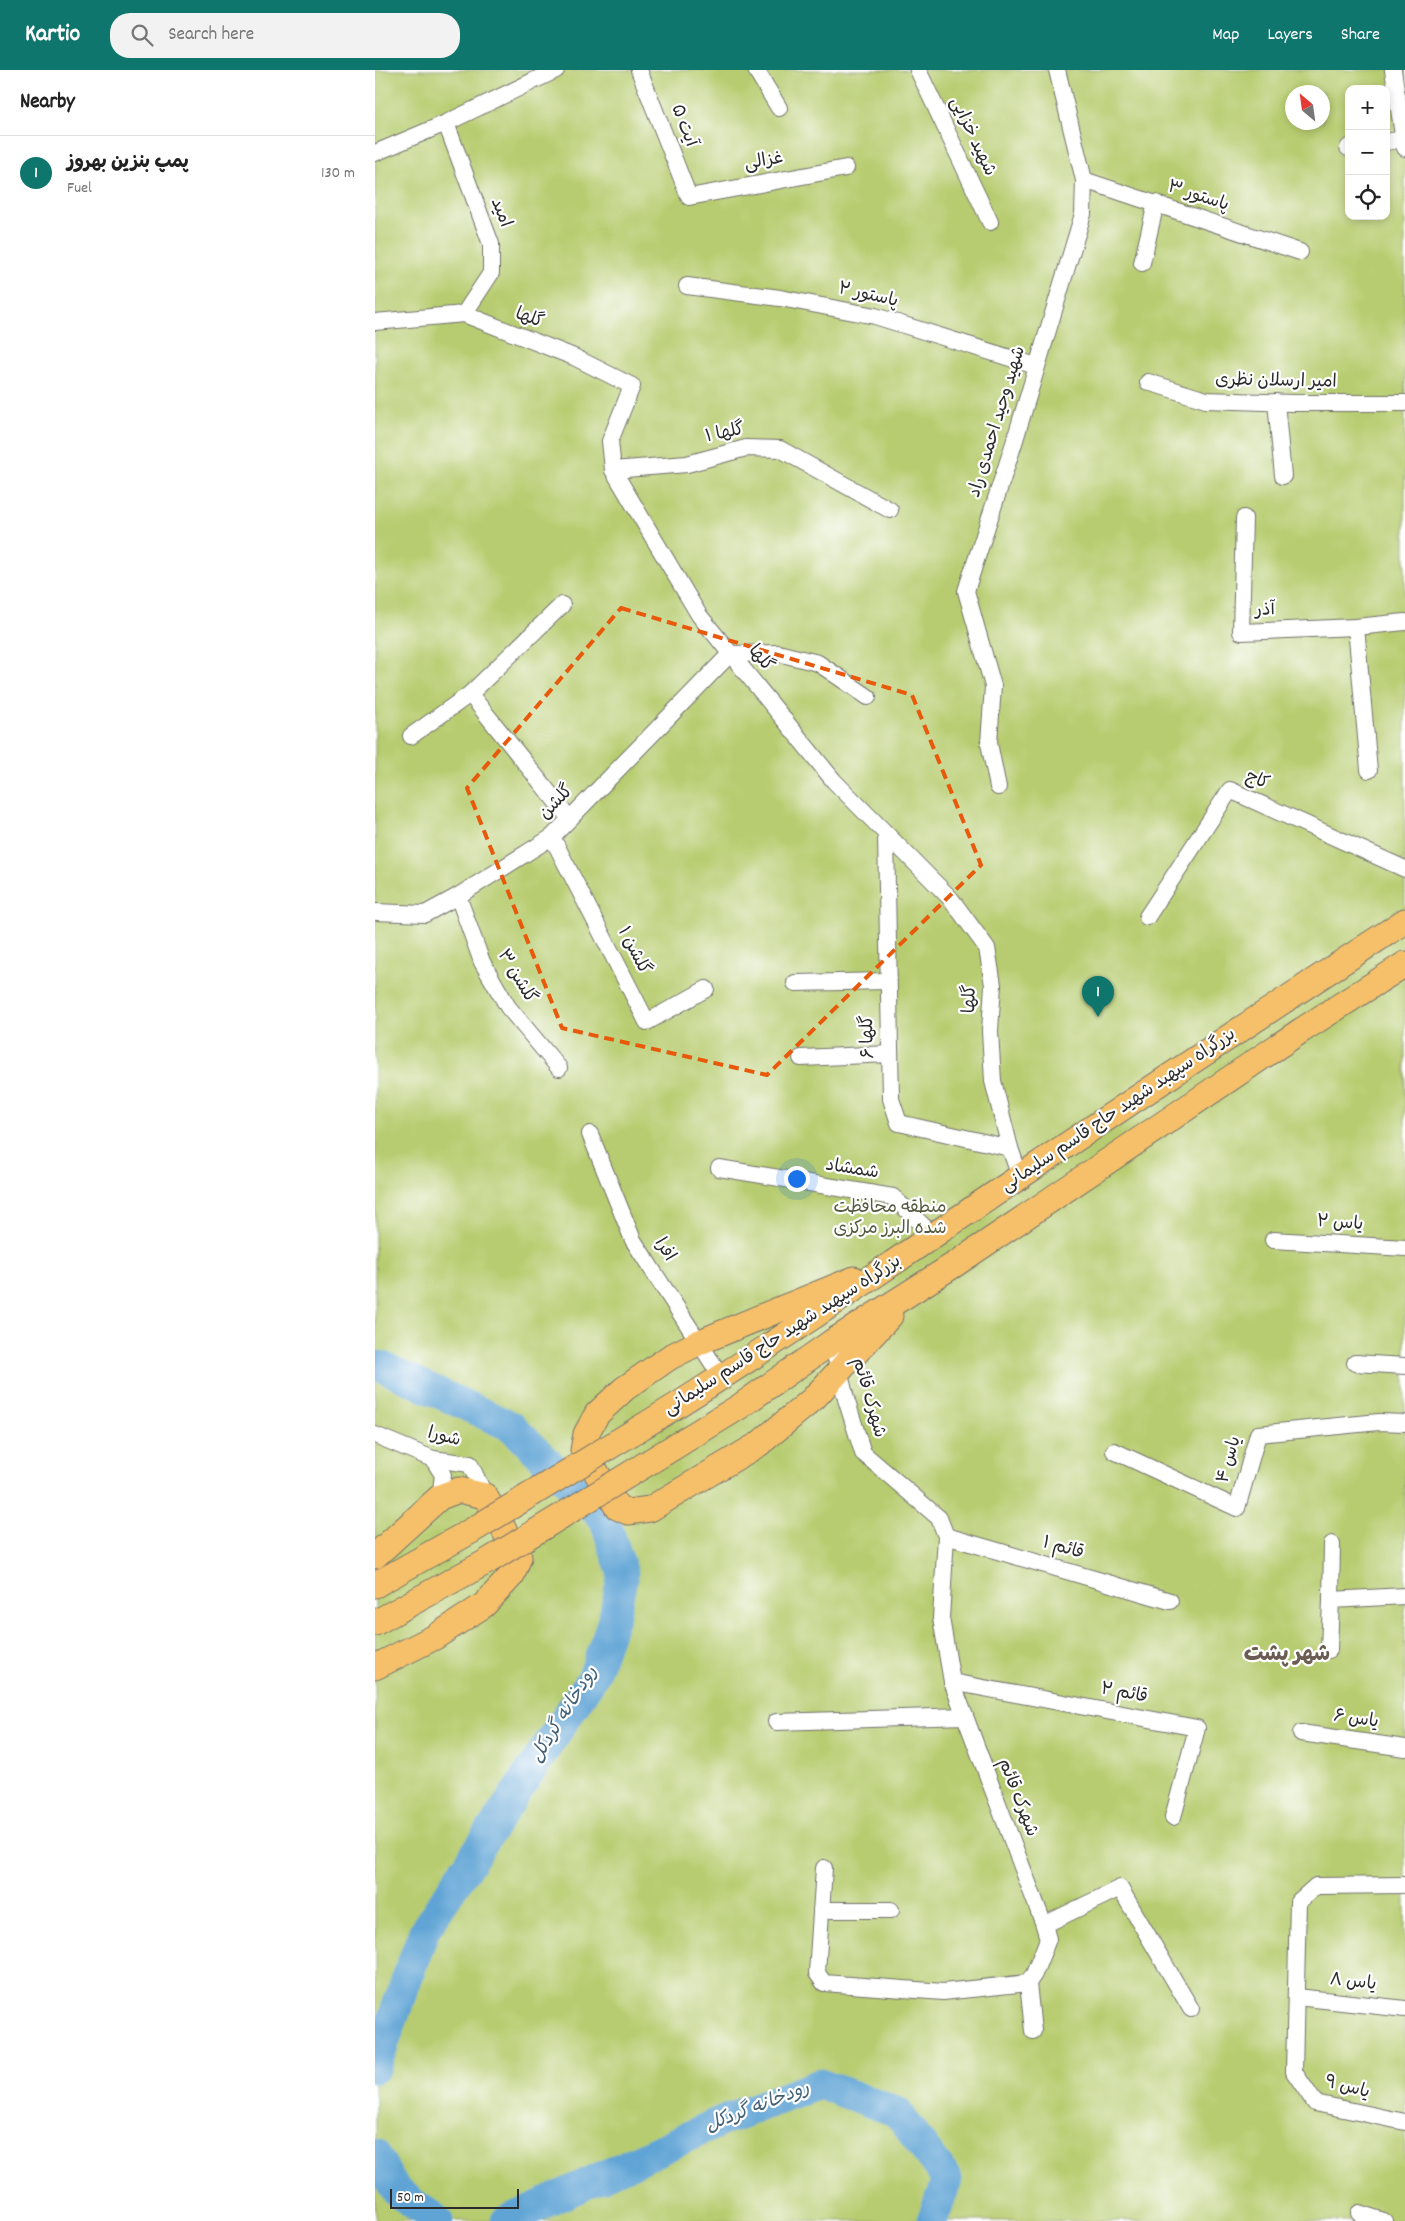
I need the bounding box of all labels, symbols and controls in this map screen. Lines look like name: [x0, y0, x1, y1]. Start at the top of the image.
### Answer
search box: [110, 13, 460, 58]
text: Kartio: [25, 18, 80, 52]
icon: search: [128, 21, 156, 49]
text: Search here: [168, 22, 254, 49]
text: Map: [1212, 23, 1239, 48]
text: Layers: [1267, 23, 1313, 48]
text: Share: [1341, 23, 1380, 48]
north arrow: [1285, 85, 1330, 130]
map controls: [1345, 85, 1390, 220]
button: +: [1345, 85, 1390, 130]
text: Nearby: [20, 88, 75, 118]
street label: شهید خزایی: [943, 93, 1001, 181]
street label: آیت ۵: [663, 101, 703, 152]
button: −: [1345, 130, 1390, 175]
street label: غزالی: [743, 146, 785, 178]
text: پمپ بنزین بهروز: [67, 150, 189, 177]
text: 1: [34, 162, 38, 185]
text: 130 m: [321, 162, 355, 185]
street label: پاستور ۳: [1164, 175, 1232, 219]
button: locate: [1345, 175, 1390, 220]
text: Fuel: [67, 177, 92, 200]
street label: امید: [483, 195, 517, 231]
street label: پاستور ۲: [836, 277, 900, 315]
street label: گلها: [511, 302, 547, 336]
street label: شهید وحید احمدی راد: [963, 343, 1033, 501]
street label: امیر ارسلان نظری: [1215, 368, 1337, 396]
street label: گلها ۱: [703, 418, 747, 450]
street label: آذر: [1252, 598, 1277, 624]
street label: گلها: [741, 640, 779, 678]
street label: کاج: [1241, 765, 1273, 797]
street label: گلشن: [534, 780, 580, 826]
street label: گلشن ۱: [610, 923, 656, 980]
street label: گلشن ۳: [490, 945, 542, 1009]
pin: 1: [1082, 976, 1114, 1017]
street label: گلها: [958, 984, 984, 1014]
street label: گلها ۶: [856, 1015, 882, 1059]
street label: بزرگراه سپهبد شهید حاج قاسم سلیمانی: [997, 1023, 1241, 1199]
street label: شمشاد: [824, 1153, 880, 1187]
your location: [784, 1166, 810, 1192]
park label: منطقه محافظت شده البرز مرکزی: [833, 1196, 947, 1242]
street label: یاس ۲: [1316, 1210, 1364, 1238]
street label: افرا: [647, 1233, 681, 1267]
street label: بزرگراه سپهبد شهید حاج قاسم سلیمانی: [659, 1250, 907, 1422]
street label: شهرک قائم: [845, 1355, 891, 1441]
street label: شورا: [425, 1422, 463, 1454]
street label: یاس ۴: [1211, 1433, 1249, 1487]
street label: قائم ۱: [1039, 1531, 1087, 1567]
district label: شهر پشت: [1244, 1640, 1330, 1671]
water label: رودخانه گردکل: [524, 1661, 605, 1768]
street label: قائم ۲: [1098, 1677, 1150, 1711]
street label: یاس ۶: [1332, 1704, 1380, 1736]
street label: شهرک قائم: [991, 1755, 1043, 1841]
street label: یاس ۸: [1328, 1968, 1378, 1998]
street label: یاس ۹: [1322, 2070, 1372, 2106]
water label: رودخانه گردکل: [702, 2075, 814, 2140]
scale bar: [390, 2186, 519, 2209]
text: 50 m: [397, 2188, 424, 2208]

